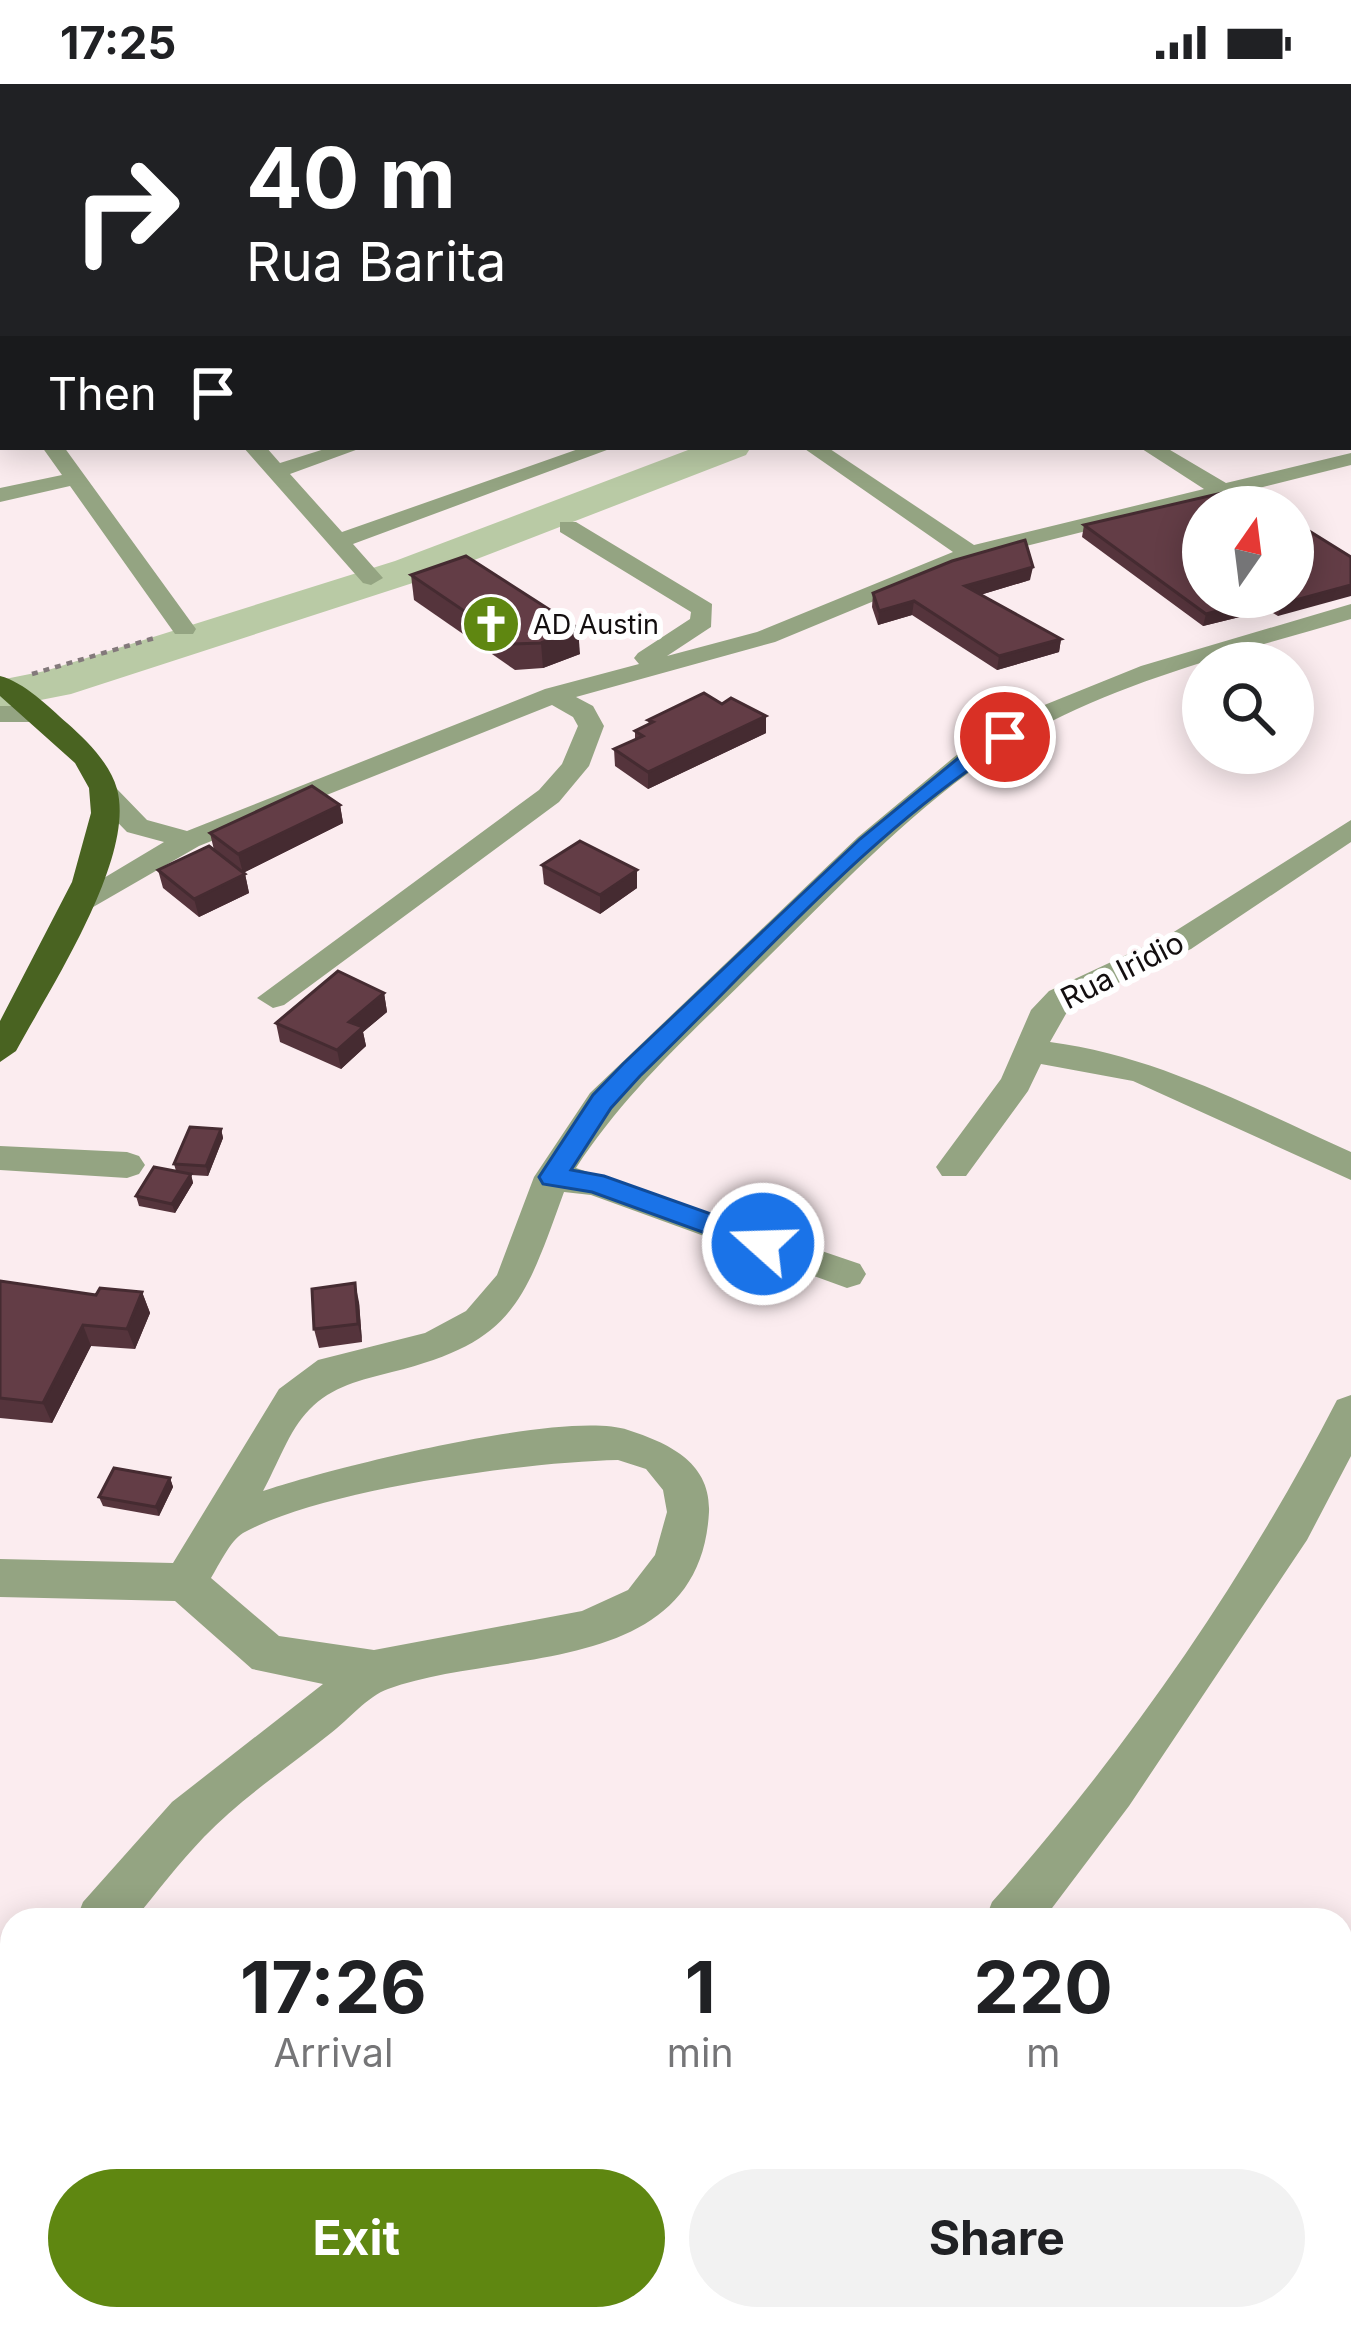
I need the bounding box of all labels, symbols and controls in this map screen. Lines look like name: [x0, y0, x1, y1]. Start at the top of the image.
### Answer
text: 17:25: [60, 15, 176, 70]
text: 40 m: [246, 127, 456, 228]
icon: right: [48, 132, 204, 288]
text: Rua Barita: [246, 229, 506, 294]
icon: arrive: [180, 360, 246, 426]
text: Then: [48, 366, 156, 421]
north arrow: [1182, 486, 1314, 618]
map controls: [1182, 486, 1314, 774]
church icon: AD Austin: [460, 593, 522, 655]
place label: AD Austin: [533, 608, 659, 641]
button: search: [1182, 642, 1314, 774]
pin: [954, 686, 1056, 788]
icon: arrive: [972, 704, 1038, 770]
street label: Rua Iridio: [1055, 924, 1189, 1016]
position arrow: [700, 1181, 826, 1307]
text: 17:26: [240, 1943, 427, 2030]
text: 1: [685, 1943, 716, 2030]
text: 220: [974, 1943, 1113, 2030]
text: Arrival: [273, 2029, 393, 2076]
text: min: [667, 2029, 734, 2076]
text: m: [1026, 2029, 1060, 2076]
button: Exit: [48, 2169, 665, 2307]
button: Share: [689, 2169, 1305, 2307]

